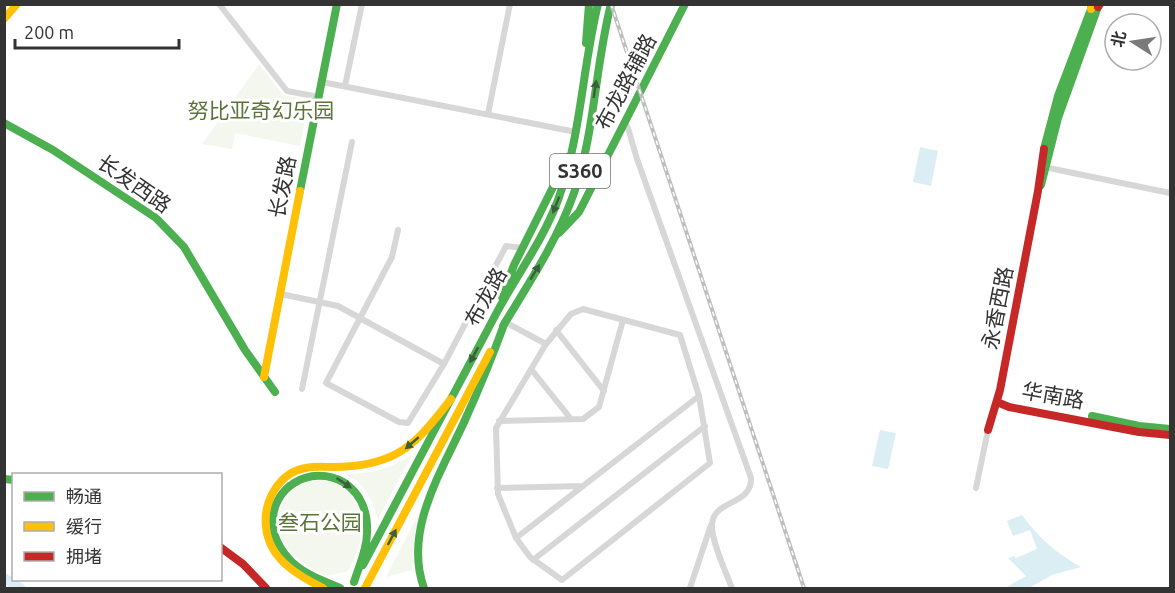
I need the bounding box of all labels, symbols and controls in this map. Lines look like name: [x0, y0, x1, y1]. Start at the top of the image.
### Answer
scale bar: [15, 12, 178, 50]
north arrow: [1103, 12, 1163, 72]
text: 200 m: [24, 22, 74, 42]
text: 北: [1108, 29, 1129, 49]
street label: 布龙路辅路: [590, 30, 660, 134]
one-way arrow: [591, 79, 600, 98]
park label: 努比亚奇幻乐园: [188, 98, 335, 122]
street label: 长发西路: [93, 149, 176, 217]
street label: 长发路: [264, 154, 300, 220]
road number: S360: [550, 154, 610, 188]
one-way arrow: [551, 196, 560, 214]
street label: 布龙路: [459, 263, 511, 330]
one-way arrow: [529, 264, 540, 280]
street label: 永香西路: [977, 264, 1017, 351]
one-way arrow: [469, 347, 479, 364]
street label: 华南路: [1020, 378, 1086, 412]
one-way arrow: [405, 436, 420, 449]
legend: [12, 473, 222, 581]
one-way arrow: [335, 477, 351, 489]
text: 畅通: [66, 486, 102, 506]
park label: 叁石公园: [278, 510, 362, 534]
text: 缓行: [66, 516, 102, 536]
one-way arrow: [387, 528, 397, 546]
text: 拥堵: [66, 546, 102, 566]

